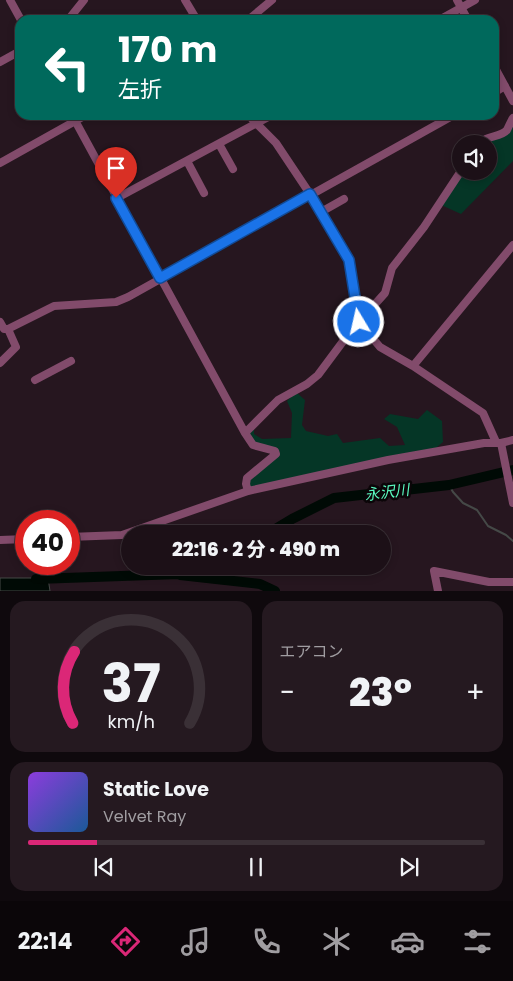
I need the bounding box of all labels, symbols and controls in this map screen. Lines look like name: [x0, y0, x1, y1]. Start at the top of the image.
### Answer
text: 170 m: [118, 25, 217, 74]
icon: left: [35, 35, 100, 100]
text: 左折: [118, 74, 162, 105]
map controls: [452, 135, 497, 180]
button: sound: [452, 135, 497, 180]
pin: [95, 147, 137, 198]
icon: arrive: [102, 154, 130, 182]
position arrow: [332, 295, 384, 347]
water label: 永沢川: [363, 479, 413, 505]
speed limit sign: 40: [15, 510, 80, 575]
text: 22:16 · 2 分 · 490 m: [172, 536, 340, 563]
text: エアコン: [280, 640, 344, 663]
text: 37: [101, 647, 160, 720]
text: 23°: [349, 666, 412, 719]
text: −: [280, 673, 295, 712]
text: +: [466, 673, 485, 712]
text: km/h: [107, 709, 155, 734]
text: Static Love: [103, 776, 209, 803]
text: Velvet Ray: [103, 805, 186, 828]
icon: previous: [90, 853, 118, 881]
icon: pause: [242, 853, 270, 881]
icon: next: [395, 853, 423, 881]
icon: directions: [108, 924, 143, 959]
icon: music: [178, 924, 213, 959]
icon: phone: [249, 924, 284, 959]
icon: climate: [319, 924, 354, 959]
icon: car: [390, 924, 425, 959]
icon: filters: [460, 924, 495, 959]
text: 22:14: [18, 926, 72, 957]

